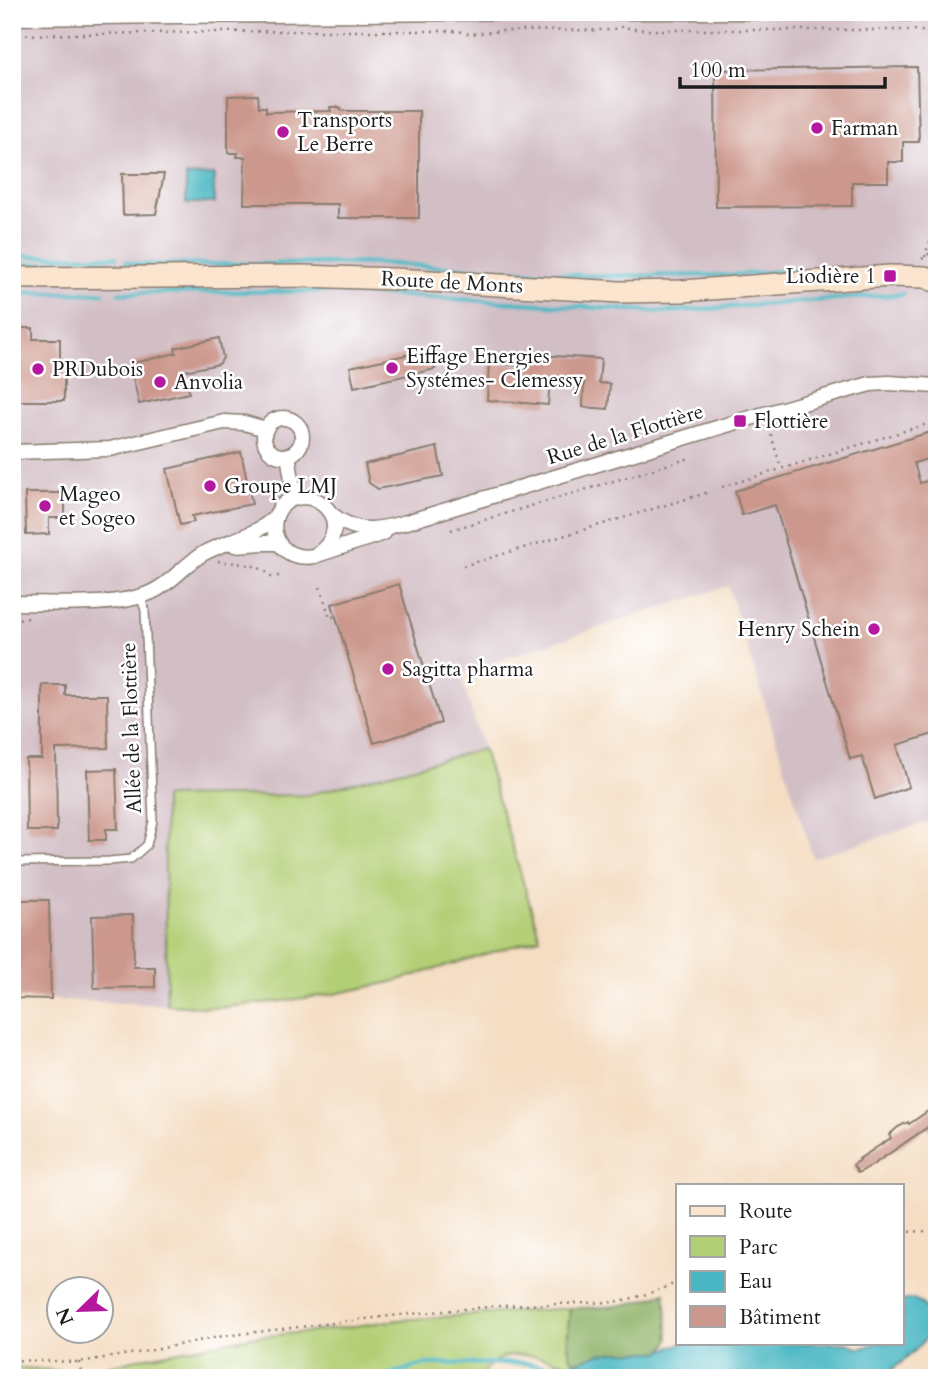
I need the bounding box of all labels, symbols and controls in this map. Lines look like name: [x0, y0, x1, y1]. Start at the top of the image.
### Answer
scale bar: [680, 46, 884, 90]
text: 100 m: [690, 56, 746, 85]
place label: Transports Le Berre: [297, 106, 392, 159]
place label: Farman: [831, 114, 899, 143]
marker: Farman: [809, 120, 825, 136]
marker: Transports Le Berre: [275, 124, 291, 140]
place label: Liodière 1: [786, 262, 876, 291]
street label: Route de Monts: [380, 264, 524, 301]
marker: Liodière 1: [882, 268, 898, 284]
place label: Eiffage Energies Systémes- Clemessy: [406, 342, 584, 395]
place label: PRDubois: [52, 355, 143, 384]
marker: Eiffage Energies Systémes- Clemessy: [384, 360, 400, 376]
marker: PRDubois: [30, 361, 46, 377]
place label: Anvolia: [174, 368, 243, 397]
marker: Anvolia: [152, 374, 168, 390]
street label: Rue de la Flottière: [543, 397, 707, 472]
place label: Flottière: [754, 407, 829, 436]
marker: Flottière: [732, 413, 748, 429]
place label: Groupe LMJ: [224, 472, 337, 501]
marker: Groupe LMJ: [202, 478, 218, 494]
place label: Mageo et Sogeo: [59, 480, 135, 533]
marker: Mageo et Sogeo: [37, 498, 53, 514]
place label: Henry Schein: [738, 615, 860, 644]
marker: Henry Schein: [866, 621, 882, 637]
street label: Allée de la Flottière: [114, 642, 149, 814]
place label: Sagitta pharma: [402, 655, 534, 684]
marker: Sagitta pharma: [380, 661, 396, 677]
legend: [676, 1184, 904, 1344]
text: Route: [739, 1197, 793, 1226]
text: Parc: [739, 1233, 778, 1262]
text: Eau: [739, 1267, 773, 1296]
north arrow: [46, 1274, 116, 1344]
text: N: [50, 1303, 80, 1329]
text: Bâtiment: [739, 1303, 821, 1332]

